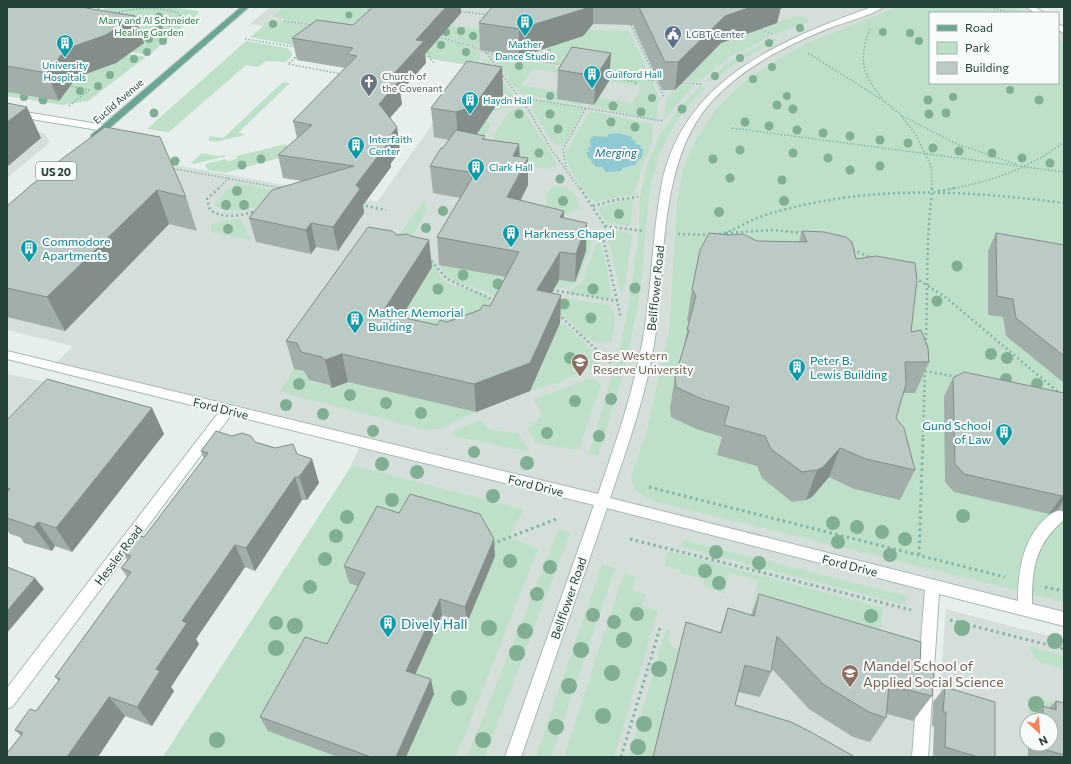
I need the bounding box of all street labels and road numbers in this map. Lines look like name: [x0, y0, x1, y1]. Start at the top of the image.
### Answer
street label: Euclid Avenue: [90, 76, 146, 126]
road number: US 20: [36, 162, 76, 180]
street label: Bellflower Road: [644, 245, 666, 331]
street label: Ford Drive: [192, 394, 250, 422]
street label: Ford Drive: [507, 471, 565, 499]
street label: Hessler Road: [91, 522, 145, 587]
street label: Ford Drive: [821, 551, 879, 579]
street label: Bellflower Road: [547, 555, 589, 641]

